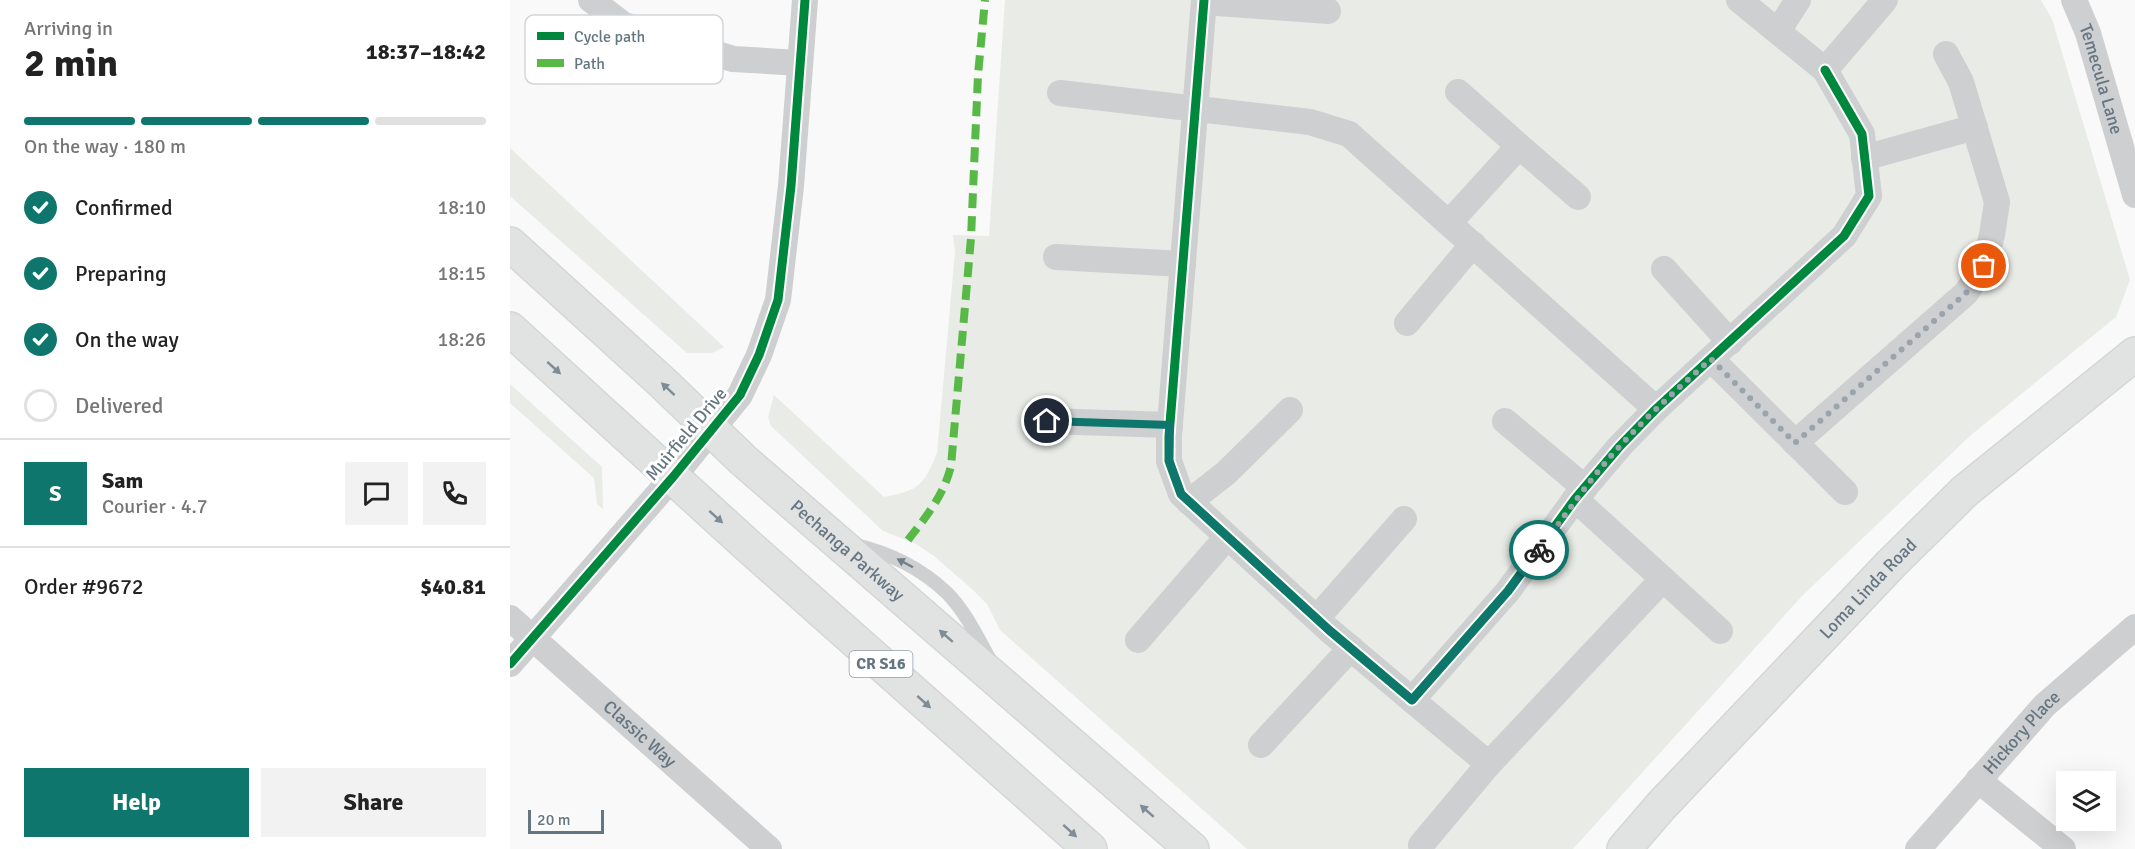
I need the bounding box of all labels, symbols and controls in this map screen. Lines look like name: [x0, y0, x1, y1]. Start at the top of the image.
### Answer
legend: [525, 15, 723, 84]
text: Arriving in: [24, 16, 113, 41]
street label: Temecula Lane: [2074, 21, 2128, 137]
text: Cycle path: [574, 27, 645, 47]
text: 18:37–18:42: [366, 38, 486, 65]
text: 2 min: [24, 39, 118, 87]
text: Path: [574, 54, 605, 74]
text: On the way · 180 m: [24, 134, 186, 159]
icon: check: [24, 191, 57, 224]
text: Confirmed: [75, 194, 173, 221]
text: 18:10: [437, 195, 486, 220]
pin: [1958, 240, 2009, 291]
icon: bag: [1967, 249, 2000, 282]
icon: check: [24, 257, 57, 290]
text: Preparing: [75, 260, 167, 287]
text: 18:15: [437, 261, 486, 286]
icon: check: [24, 323, 57, 356]
text: On the way: [75, 326, 179, 353]
text: 18:26: [437, 327, 486, 352]
one-way arrow: [546, 361, 561, 375]
one-way arrow: [661, 382, 676, 396]
street label: Muirfield Drive: [641, 383, 731, 485]
text: Delivered: [75, 392, 163, 419]
pin: [1021, 395, 1072, 446]
icon: home: [1030, 404, 1063, 437]
button: chat: [345, 462, 408, 525]
button: phone: [423, 462, 486, 525]
text: Sam: [102, 467, 143, 494]
text: S: [49, 480, 62, 507]
text: Courier · 4.7: [102, 494, 208, 519]
street label: Pechanga Parkway: [786, 495, 909, 606]
one-way arrow: [708, 510, 723, 524]
courier: [1509, 520, 1569, 580]
icon: bike: [1523, 534, 1556, 567]
street label: Loma Linda Road: [1815, 534, 1921, 643]
one-way arrow: [896, 559, 914, 569]
text: Order #9672: [24, 573, 144, 600]
text: $40.81: [420, 573, 486, 600]
one-way arrow: [939, 630, 954, 643]
road number: CR S16: [850, 651, 913, 677]
street label: Hickory Place: [1978, 686, 2065, 779]
street label: Classic Way: [599, 695, 681, 773]
one-way arrow: [916, 695, 931, 708]
button: Help: [24, 768, 249, 837]
button: Share: [261, 768, 486, 837]
map controls: [2056, 771, 2116, 831]
button: layers: [2056, 771, 2116, 831]
one-way arrow: [1140, 805, 1155, 818]
scale bar: [528, 807, 604, 834]
text: 20 m: [537, 810, 571, 830]
one-way arrow: [1062, 824, 1077, 837]

